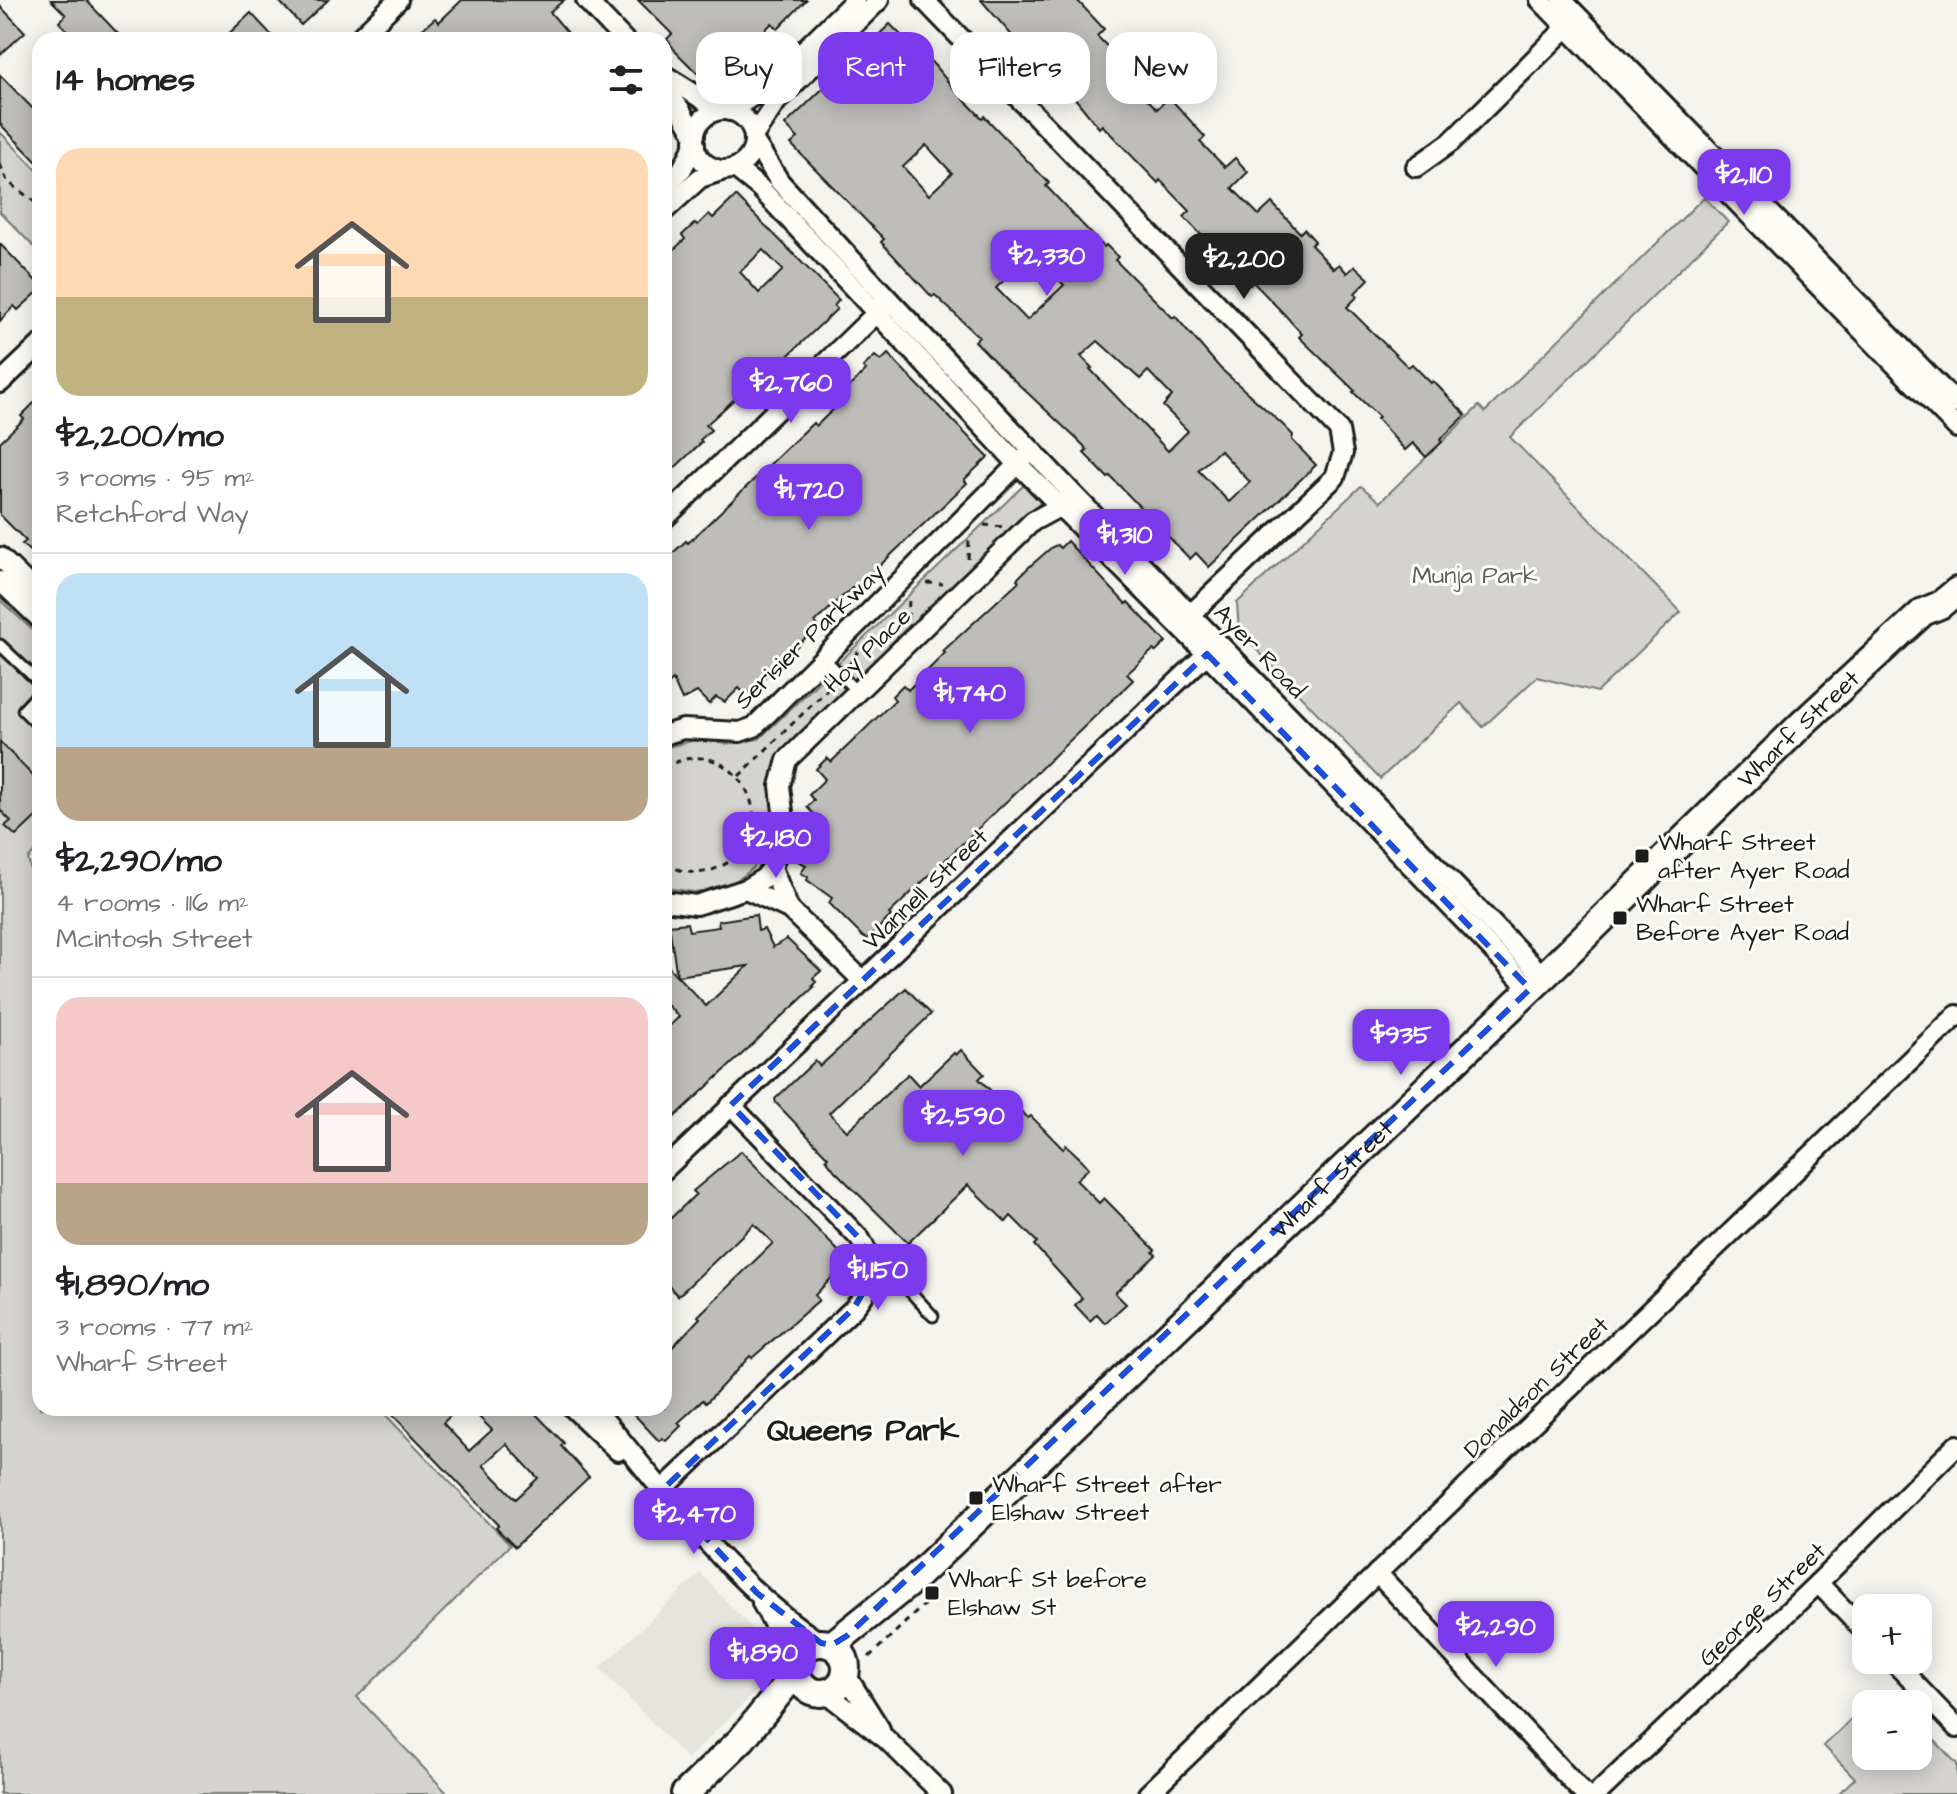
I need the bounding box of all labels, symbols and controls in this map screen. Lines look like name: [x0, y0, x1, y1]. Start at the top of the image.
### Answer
chip: Buy: [696, 32, 802, 104]
chip: Rent: [818, 32, 934, 104]
chip: Filters: [950, 32, 1090, 104]
chip: New: [1106, 32, 1217, 104]
text: 14 homes: [56, 56, 195, 104]
icon: filters: [604, 58, 648, 102]
pin: $2,110: [1679, 149, 1809, 217]
text: $2,110: [1715, 157, 1773, 193]
icon: home: [280, 200, 424, 344]
pin: $2,330: [982, 230, 1112, 298]
pin: $2,200: [1179, 233, 1309, 301]
text: $2,330: [1009, 238, 1085, 274]
text: $2,200: [1203, 241, 1285, 277]
pin: $2,760: [726, 357, 856, 425]
text: $2,760: [750, 365, 832, 401]
text: $2,200/mo: [56, 412, 224, 460]
text: 3 rooms · 95 m²: [56, 460, 255, 496]
pin: $1,720: [744, 464, 874, 532]
text: $1,720: [774, 472, 844, 508]
text: Retchford Way: [56, 496, 249, 532]
pin: $1,310: [1060, 509, 1190, 577]
text: $1,310: [1097, 517, 1153, 553]
street label: Serisier Parkway: [727, 556, 893, 718]
park label: Munja Park: [1412, 559, 1538, 593]
street label: Ayer Road: [1205, 597, 1313, 707]
street label: Hoy Place: [816, 600, 920, 702]
icon: home: [280, 625, 424, 769]
street label: Wharf Street: [1730, 662, 1868, 796]
pin: $1,740: [905, 667, 1035, 735]
text: $1,740: [934, 675, 1006, 711]
pin: $2,180: [711, 812, 841, 880]
text: $2,180: [741, 820, 811, 856]
street label: Wannell Street: [855, 821, 996, 959]
place label: Wharf Street after Ayer Road: [1658, 826, 1850, 889]
text: $2,290/mo: [56, 837, 222, 885]
marker: Wharf Street after Ayer Road: [1633, 847, 1651, 865]
text: 4 rooms · 116 m²: [56, 885, 249, 921]
place label: Wharf Street Before Ayer Road: [1636, 888, 1849, 951]
marker: Wharf Street Before Ayer Road: [1611, 909, 1629, 927]
text: Mcintosh Street: [56, 921, 253, 957]
pin: $935: [1354, 1009, 1448, 1077]
text: $935: [1371, 1017, 1431, 1053]
icon: home: [280, 1049, 424, 1193]
pin: $2,590: [898, 1090, 1028, 1158]
text: $2,590: [921, 1098, 1005, 1134]
street label: Wharf Street: [1264, 1112, 1402, 1246]
pin: $1,150: [813, 1244, 943, 1312]
text: $1,150: [848, 1252, 908, 1288]
text: $1,890/mo: [56, 1261, 209, 1309]
text: 3 rooms · 77 m²: [56, 1309, 253, 1345]
street label: Donaldson Street: [1456, 1309, 1617, 1466]
text: Wharf Street: [56, 1345, 227, 1381]
district label: Queens Park: [767, 1408, 960, 1453]
place label: Wharf Street after Elshaw Street: [992, 1468, 1222, 1530]
pin: $2,470: [629, 1488, 759, 1556]
marker: Wharf Street after Elshaw Street: [967, 1489, 985, 1507]
text: $2,470: [652, 1496, 736, 1532]
street label: George Street: [1691, 1535, 1835, 1675]
place label: Wharf St before Elshaw St: [948, 1563, 1147, 1625]
marker: Wharf St before Elshaw St: [923, 1584, 941, 1602]
map controls: [1852, 1594, 1932, 1770]
button: +: [1852, 1594, 1932, 1674]
pin: $2,290: [1431, 1601, 1561, 1669]
text: $2,290: [1456, 1609, 1536, 1645]
pin: $1,890: [698, 1627, 828, 1695]
text: $1,890: [728, 1635, 798, 1671]
button: −: [1852, 1690, 1932, 1770]

